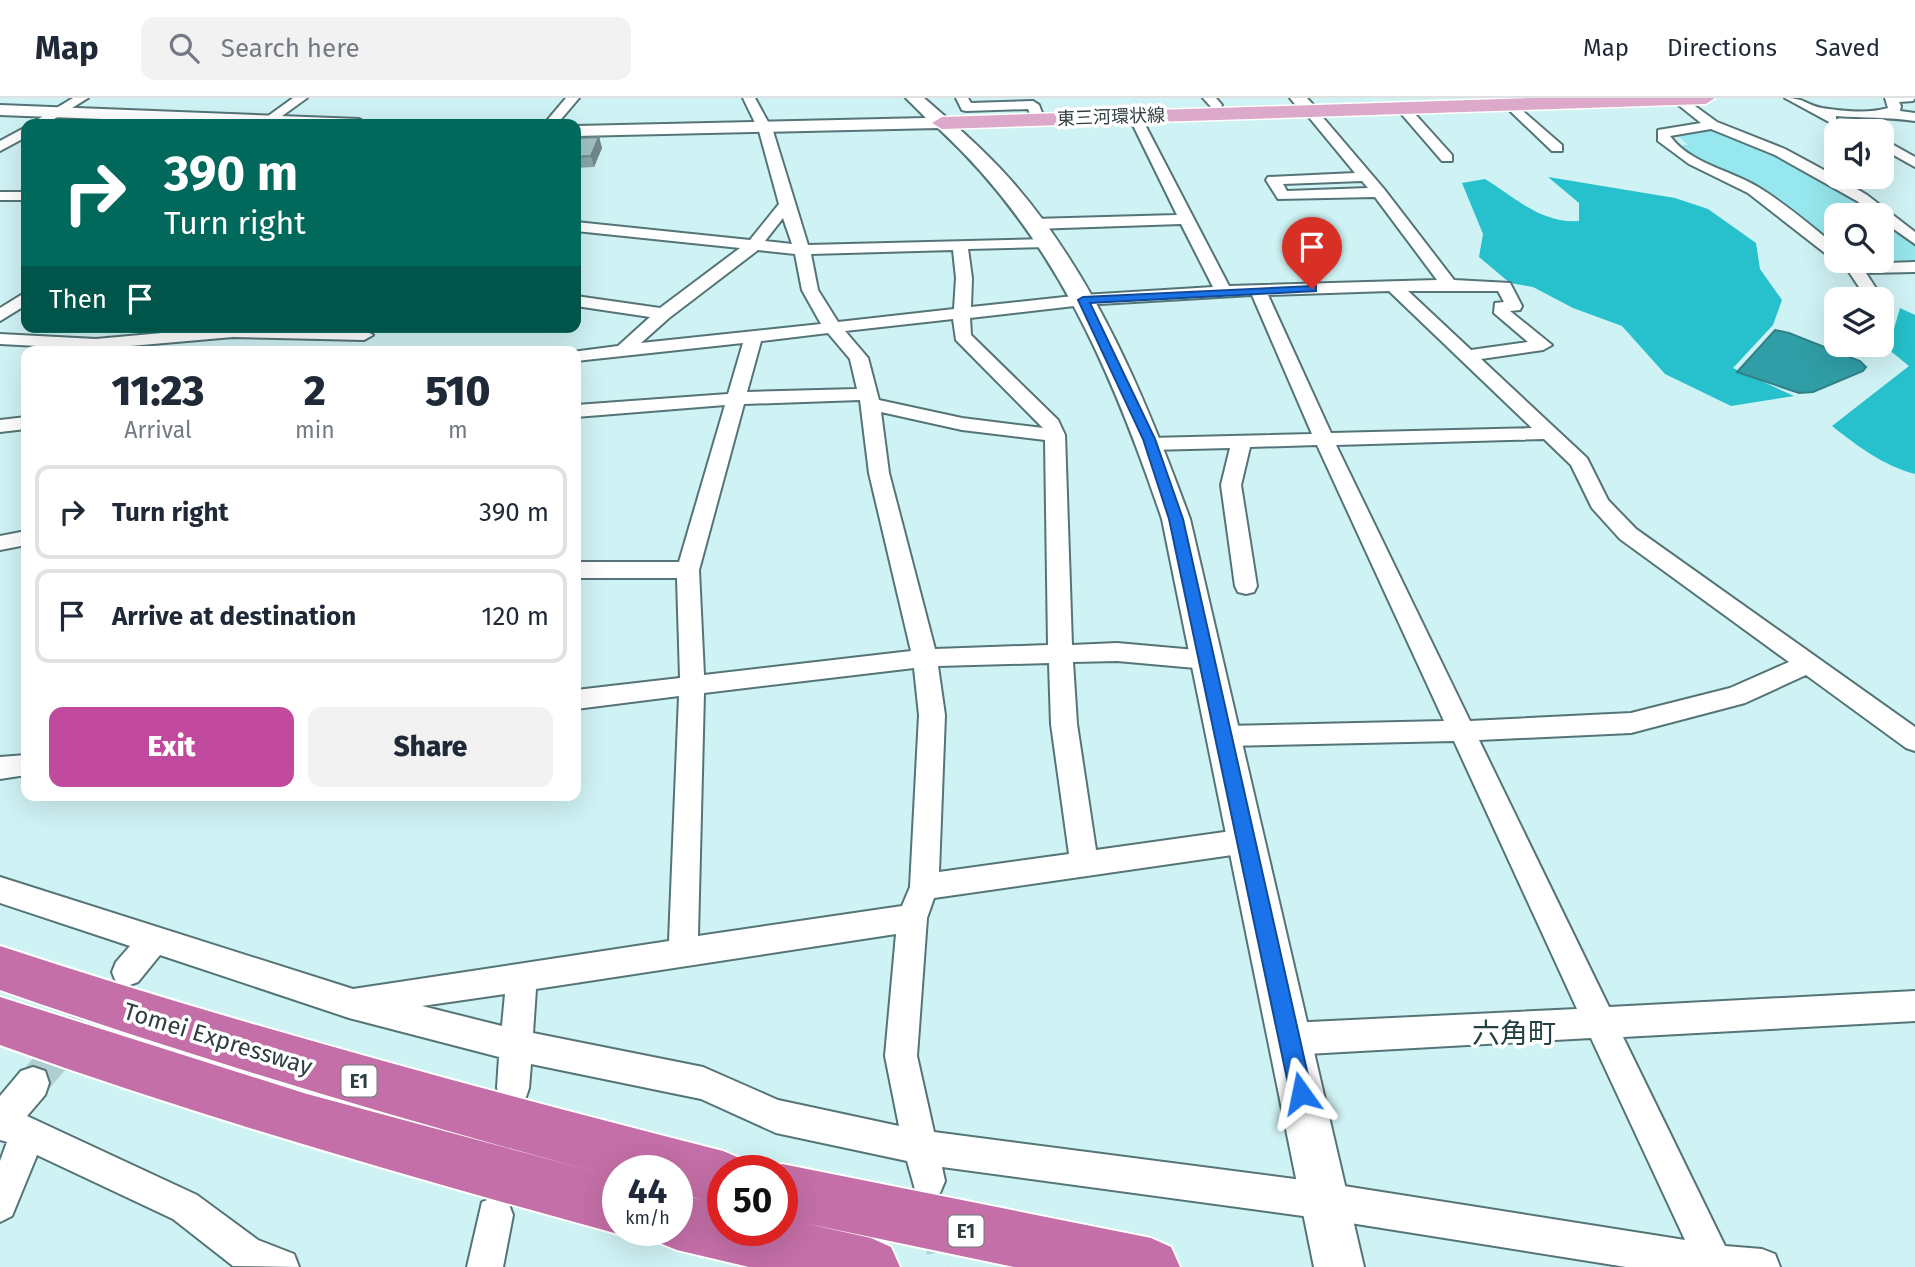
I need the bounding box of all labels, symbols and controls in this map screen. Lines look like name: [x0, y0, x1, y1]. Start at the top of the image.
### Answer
search box: [141, 17, 631, 80]
text: Map: [35, 28, 99, 68]
icon: search: [165, 29, 203, 67]
text: Search here: [221, 33, 360, 64]
text: Map: [1583, 34, 1629, 62]
text: Directions: [1667, 34, 1777, 62]
text: Saved: [1815, 34, 1880, 62]
street label: 東三河環状線: [1057, 104, 1165, 130]
map controls: [1824, 119, 1894, 357]
button: sound: [1824, 119, 1894, 189]
text: 390 m: [164, 144, 298, 203]
icon: right: [49, 147, 140, 238]
button: search: [1824, 203, 1894, 273]
text: Turn right: [164, 204, 306, 242]
pin: [1282, 217, 1342, 289]
icon: arrive: [1293, 228, 1331, 266]
icon: arrive: [121, 280, 159, 318]
text: Then: [49, 284, 107, 315]
button: layers: [1824, 287, 1894, 357]
text: 11:23: [112, 366, 204, 416]
text: 2: [304, 366, 326, 416]
text: 510: [425, 366, 490, 416]
text: Arrival: [124, 416, 192, 444]
text: min: [295, 416, 335, 444]
text: m: [448, 416, 468, 444]
icon: right: [53, 493, 91, 531]
text: Turn right: [112, 497, 229, 528]
text: 390 m: [479, 497, 549, 528]
icon: arrive: [53, 597, 91, 635]
text: Arrive at destination: [112, 601, 356, 632]
text: 120 m: [481, 601, 549, 632]
button: Exit: [49, 707, 294, 787]
button: Share: [308, 707, 553, 787]
street label: Tomei Expressway: [120, 997, 316, 1081]
district label: 六角町: [1472, 1017, 1556, 1050]
position arrow: [1264, 1056, 1338, 1130]
road number: E1: [342, 1065, 376, 1096]
speed limit sign: 50: [707, 1155, 798, 1246]
text: 44: [628, 1170, 667, 1212]
text: km/h: [625, 1207, 670, 1229]
road number: E1: [948, 1216, 984, 1246]

